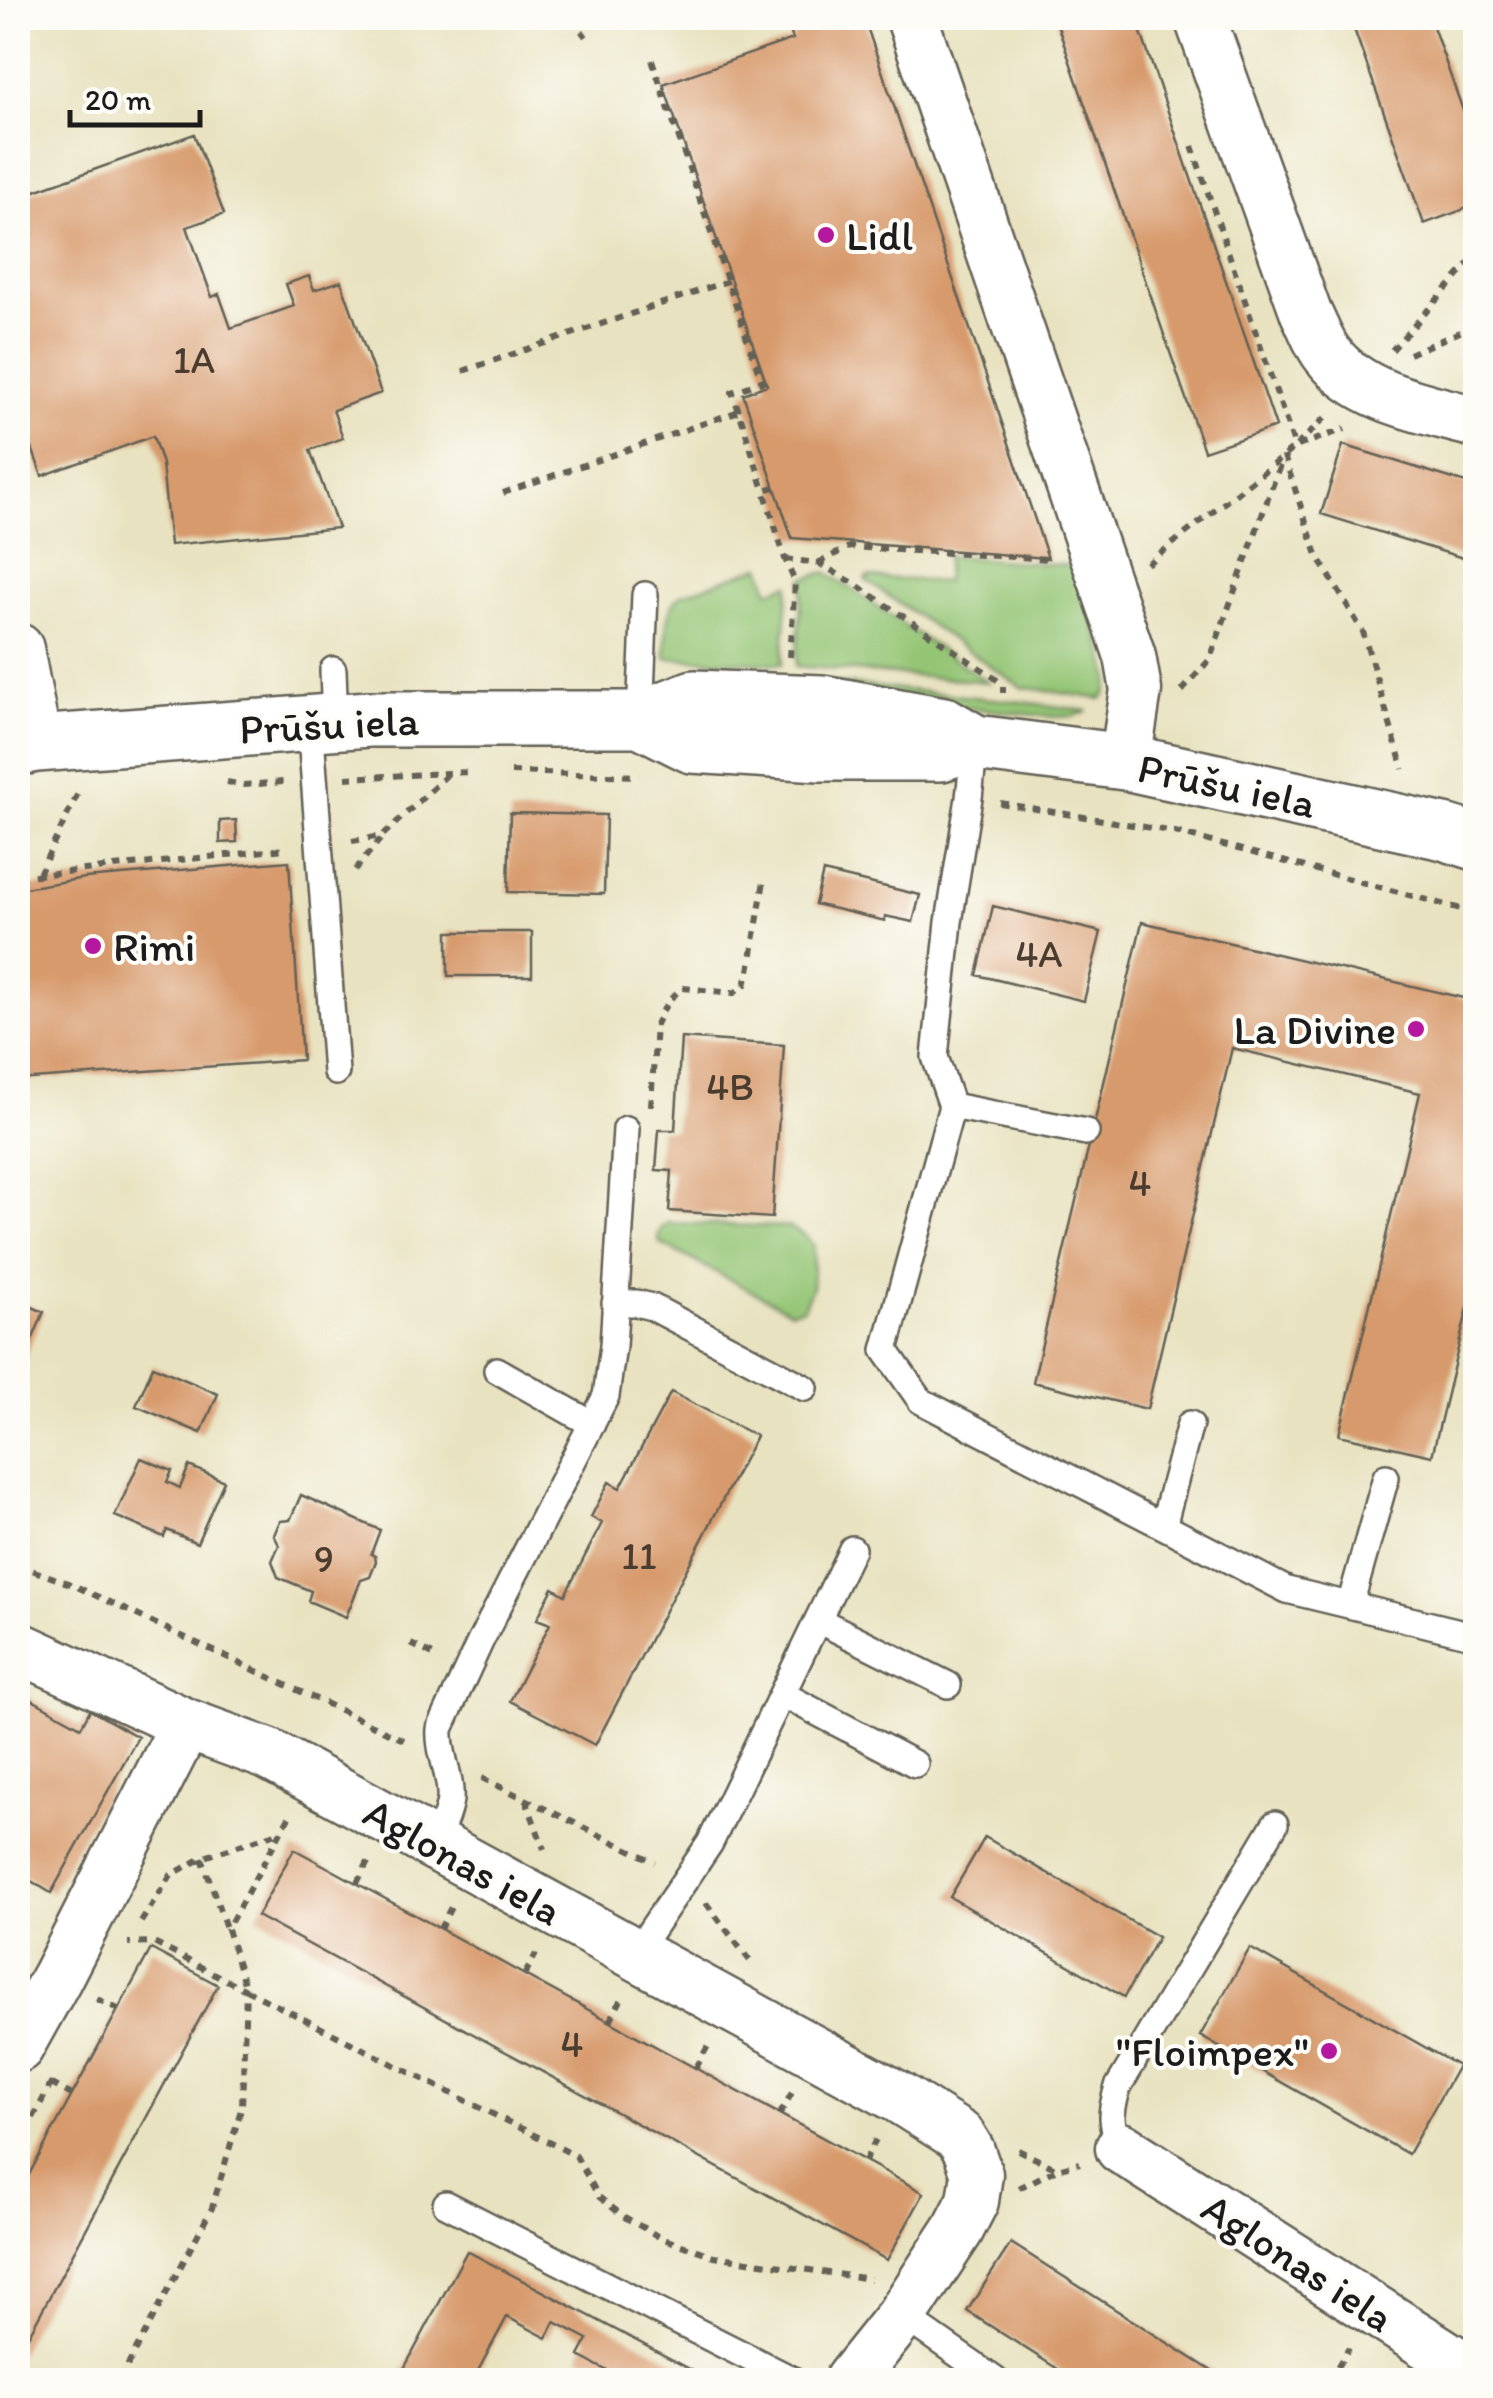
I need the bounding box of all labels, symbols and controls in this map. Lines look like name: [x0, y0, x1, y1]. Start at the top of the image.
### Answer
scale bar: [70, 65, 200, 127]
text: 20 m: [85, 81, 151, 118]
place label: Lidl: [846, 210, 913, 261]
marker: Lidl: [815, 224, 837, 246]
house number: 1A: [173, 337, 215, 383]
street label: Prūšu iela: [238, 694, 420, 755]
street label: Prūšu iela: [1134, 742, 1320, 829]
place label: Rimi: [113, 921, 195, 972]
house number: 4A: [1015, 931, 1063, 977]
marker: Rimi: [82, 935, 104, 957]
place label: La Divine: [1234, 1004, 1396, 1055]
marker: La Divine: [1405, 1018, 1427, 1040]
house number: 4B: [706, 1064, 754, 1110]
house number: 4: [1129, 1160, 1151, 1206]
house number: 11: [621, 1533, 657, 1579]
house number: 9: [314, 1536, 334, 1582]
street label: Aglonas iela: [355, 1786, 570, 1937]
house number: 4: [561, 2021, 583, 2067]
place label: "Floimpex": [1116, 2026, 1309, 2077]
marker: "Floimpex": [1318, 2040, 1340, 2062]
street label: Aglonas iela: [1193, 2182, 1403, 2343]

